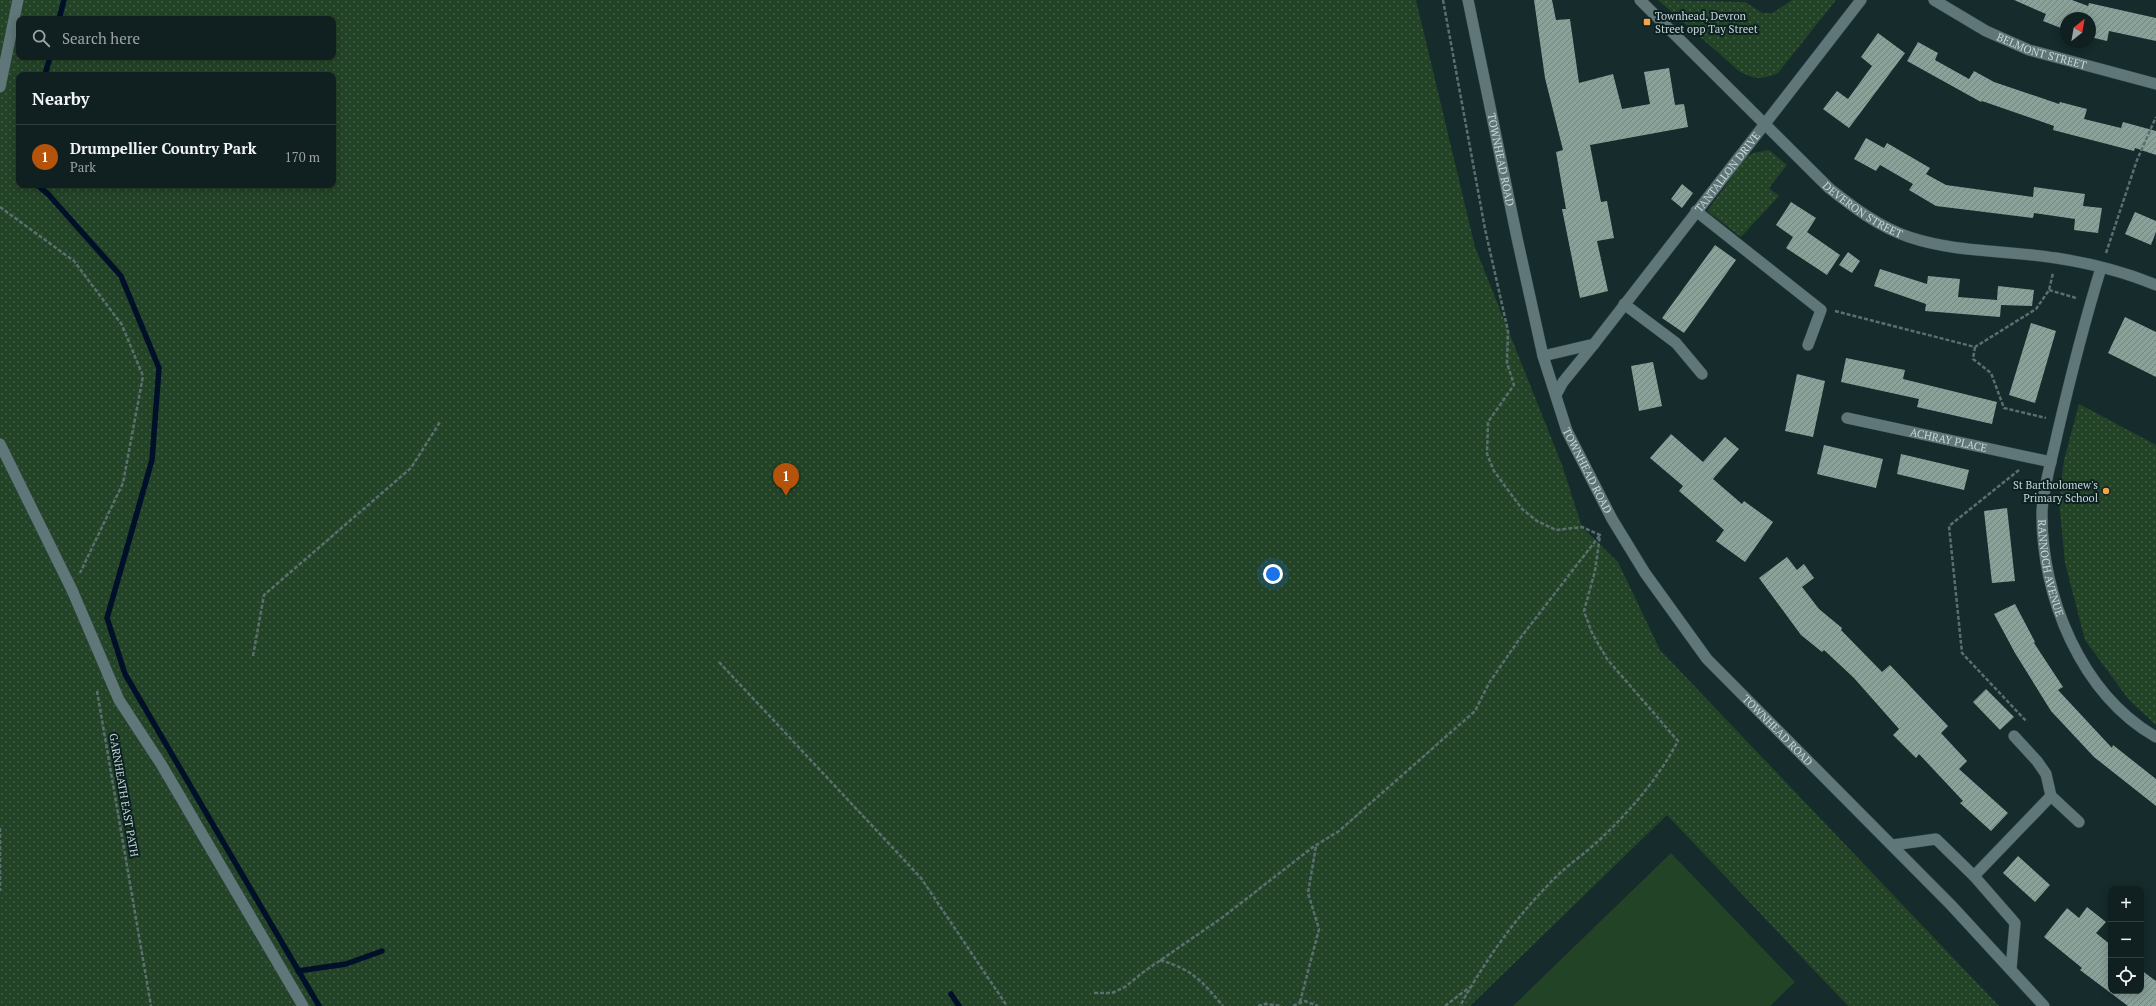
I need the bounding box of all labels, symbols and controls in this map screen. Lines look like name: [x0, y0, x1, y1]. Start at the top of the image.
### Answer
place label: Townhead, Devron Street opp Tay Street: [1655, 9, 1758, 36]
north arrow: [2060, 12, 2096, 48]
search box: [16, 16, 336, 60]
marker: Townhead, Devron Street opp Tay Street: [1642, 17, 1652, 27]
icon: search: [30, 27, 52, 49]
text: Search here: [62, 28, 140, 48]
street label: BELMONT STREET: [1995, 30, 2088, 72]
text: Nearby: [32, 87, 90, 110]
street label: TOWNHEAD ROAD: [1484, 112, 1517, 208]
street label: TANTALLON DRIVE: [1692, 129, 1763, 215]
text: Drumpellier Country Park: [70, 138, 256, 158]
text: 1: [41, 148, 49, 166]
text: 170 m: [285, 148, 320, 166]
text: Park: [70, 158, 96, 176]
street label: DEVERON STREET: [1820, 179, 1905, 241]
street label: TOWNHEAD ROAD: [1559, 425, 1615, 516]
street label: ACHRAY PLACE: [1909, 425, 1988, 455]
pin: 1: [773, 463, 799, 496]
place label: St Bartholomew's Primary School: [2013, 478, 2098, 505]
marker: St Bartholomew's Primary School: [2101, 486, 2111, 496]
street label: RANNOCH AVENUE: [2035, 519, 2067, 618]
your location: [1263, 564, 1283, 584]
street label: TOWNHEAD ROAD: [1739, 692, 1816, 769]
street label: GARNHEATH EAST PATH: [106, 732, 142, 858]
map controls: [2108, 886, 2144, 994]
button: +: [2108, 886, 2144, 922]
button: −: [2108, 922, 2144, 958]
button: locate: [2108, 958, 2144, 994]

